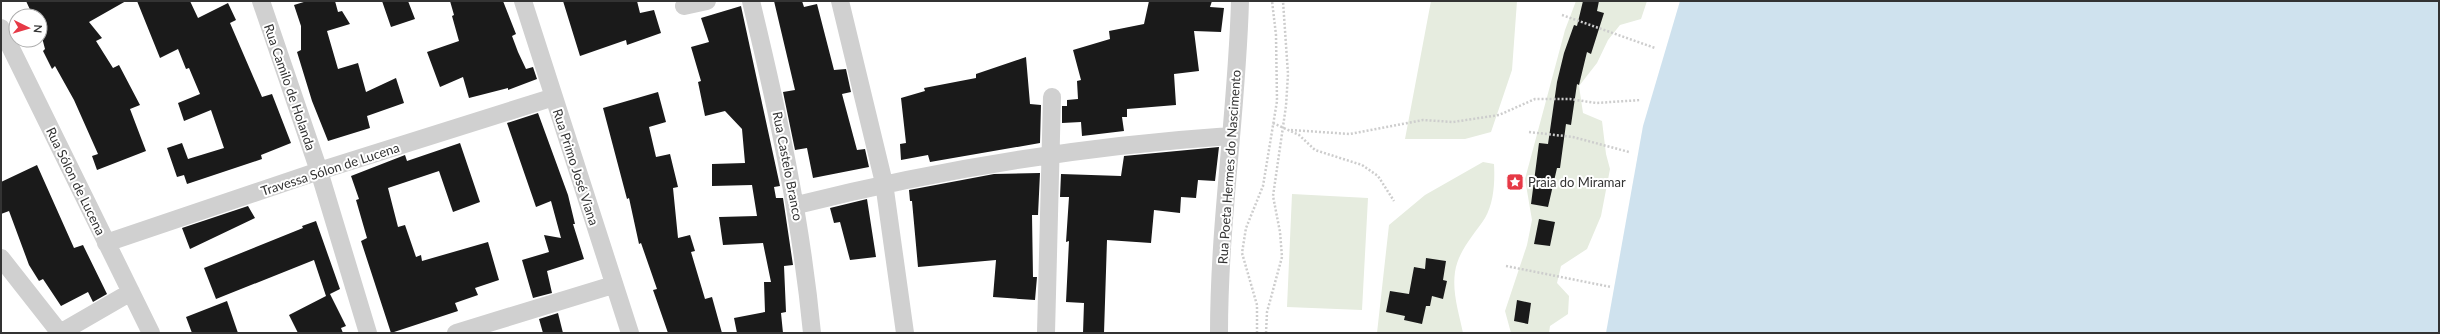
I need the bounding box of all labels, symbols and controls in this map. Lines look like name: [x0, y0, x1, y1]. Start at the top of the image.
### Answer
north arrow: [8, 8, 48, 48]
street label: Rua Camilo de Holanda: [261, 22, 319, 152]
text: N: [32, 24, 45, 34]
street label: Rua Poeta Hermes do Nascimento: [1214, 69, 1244, 265]
street label: Rua Primo José Viana: [550, 107, 602, 227]
street label: Rua Castelo Branco: [770, 110, 806, 222]
street label: Rua Sólon de Lucena: [43, 124, 109, 238]
street label: Travessa Sólon de Lucena: [259, 139, 401, 199]
place icon: Praia do Miramar: [1505, 172, 1525, 192]
place label: Praia do Miramar: [1528, 174, 1626, 190]

